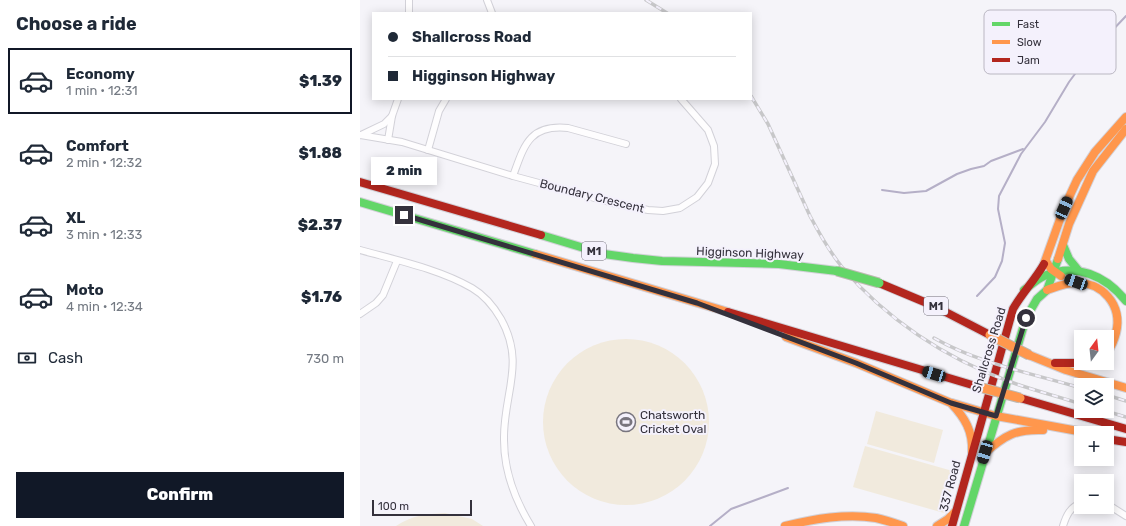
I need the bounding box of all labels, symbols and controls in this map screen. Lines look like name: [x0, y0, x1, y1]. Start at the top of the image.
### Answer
legend: [984, 10, 1116, 74]
text: Choose a ride: [16, 13, 137, 35]
text: Fast: [1017, 18, 1040, 31]
text: Shallcross Road: [412, 28, 531, 46]
text: Slow: [1017, 36, 1042, 49]
text: Jam: [1017, 54, 1040, 67]
icon: car: [18, 63, 54, 99]
text: Economy: [66, 65, 135, 83]
text: Higginson Highway: [412, 67, 555, 85]
text: $1.39: [299, 72, 342, 90]
text: 1 min · 12:31: [66, 83, 138, 98]
icon: car: [18, 135, 54, 171]
text: Comfort: [66, 137, 129, 155]
text: $1.88: [299, 144, 342, 162]
text: 2 min · 12:32: [66, 155, 142, 170]
callout: 2 min: [371, 157, 437, 185]
text: 2 min: [386, 163, 422, 178]
street label: Boundary Crescent: [538, 176, 646, 216]
car: [1054, 195, 1074, 221]
route end: [395, 206, 413, 224]
icon: car: [18, 207, 54, 243]
text: XL: [66, 209, 85, 227]
text: $2.37: [298, 216, 342, 234]
text: 3 min · 12:33: [66, 227, 142, 242]
road number: M1: [582, 242, 606, 260]
street label: Higginson Highway: [696, 244, 804, 262]
car: [1063, 272, 1089, 292]
icon: car: [18, 279, 54, 315]
text: Moto: [66, 281, 104, 299]
text: $1.76: [301, 288, 342, 306]
road number: M1: [924, 297, 948, 315]
text: 4 min · 12:34: [66, 299, 143, 314]
street label: Shallcross Road: [969, 305, 1009, 395]
route start: [1017, 309, 1035, 327]
north arrow: [1074, 330, 1114, 370]
map controls: [1074, 330, 1114, 514]
icon: cash: [16, 347, 38, 369]
text: Cash: [48, 349, 83, 367]
text: 730 m: [307, 351, 344, 366]
car: [921, 365, 947, 383]
button: layers: [1074, 378, 1114, 418]
place label: Chatsworth Cricket Oval: [640, 408, 706, 436]
sports icon: Chatsworth Cricket Oval: [615, 411, 637, 433]
button: +: [1074, 426, 1114, 466]
car: [976, 439, 994, 465]
street label: 337 Road: [937, 459, 963, 513]
button: Confirm: [16, 472, 344, 518]
button: −: [1074, 474, 1114, 514]
scale bar: [372, 498, 472, 517]
text: 100 m: [378, 500, 409, 513]

